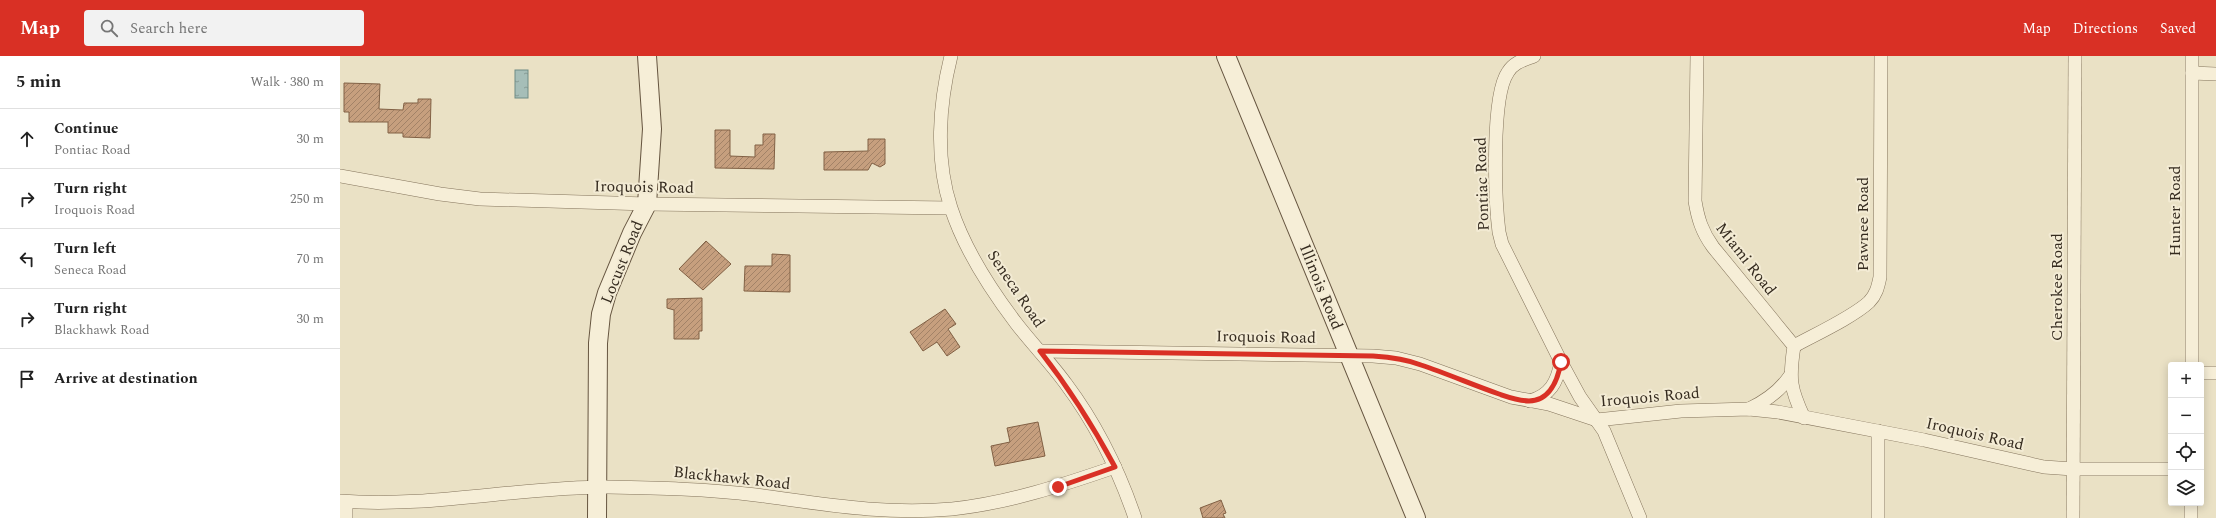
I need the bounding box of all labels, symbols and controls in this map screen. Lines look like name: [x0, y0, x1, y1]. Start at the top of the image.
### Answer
search box: [84, 10, 364, 46]
text: Map: [20, 14, 60, 43]
icon: search: [98, 17, 120, 39]
text: Search here: [130, 17, 208, 40]
text: Map: [2023, 18, 2051, 39]
text: Directions: [2073, 18, 2138, 39]
text: Saved: [2160, 18, 2196, 39]
text: 5 min: [16, 69, 61, 95]
text: Walk · 380 m: [250, 72, 324, 92]
text: Continue: [54, 117, 119, 140]
icon: ahead: [16, 128, 38, 150]
text: 30 m: [297, 129, 324, 149]
street label: Pontiac Road: [1468, 137, 1496, 231]
text: Pontiac Road: [54, 140, 130, 160]
street label: Hunter Road: [2163, 165, 2187, 257]
street label: Iroquois Road: [594, 174, 694, 200]
text: Turn right: [54, 177, 127, 200]
street label: Pawnee Road: [1851, 177, 1875, 271]
icon: right: [16, 188, 38, 210]
text: 250 m: [290, 189, 324, 209]
text: Iroquois Road: [54, 200, 135, 220]
street label: Locust Road: [594, 217, 650, 307]
street label: Miami Road: [1710, 217, 1782, 301]
street label: Cherokee Road: [2045, 233, 2069, 341]
text: Turn left: [54, 237, 116, 260]
street label: Illinois Road: [1293, 241, 1349, 334]
street label: Seneca Road: [981, 245, 1051, 333]
icon: left: [16, 248, 38, 270]
text: 70 m: [297, 249, 324, 269]
text: Seneca Road: [54, 260, 126, 280]
text: Turn right: [54, 297, 127, 320]
icon: right: [16, 308, 38, 330]
text: 30 m: [297, 309, 324, 329]
text: Blackhawk Road: [54, 320, 149, 340]
street label: Iroquois Road: [1216, 324, 1316, 350]
route start: [1552, 353, 1570, 371]
map controls: [2168, 362, 2204, 506]
button: +: [2168, 362, 2204, 398]
text: Arrive at destination: [54, 367, 198, 390]
icon: arrive: [16, 368, 38, 390]
street label: Iroquois Road: [1599, 381, 1701, 413]
button: −: [2168, 398, 2204, 434]
street label: Iroquois Road: [1924, 411, 2026, 457]
button: locate: [2168, 434, 2204, 470]
street label: Blackhawk Road: [672, 460, 792, 496]
button: layers: [2168, 470, 2204, 506]
route end: [1049, 478, 1067, 496]

